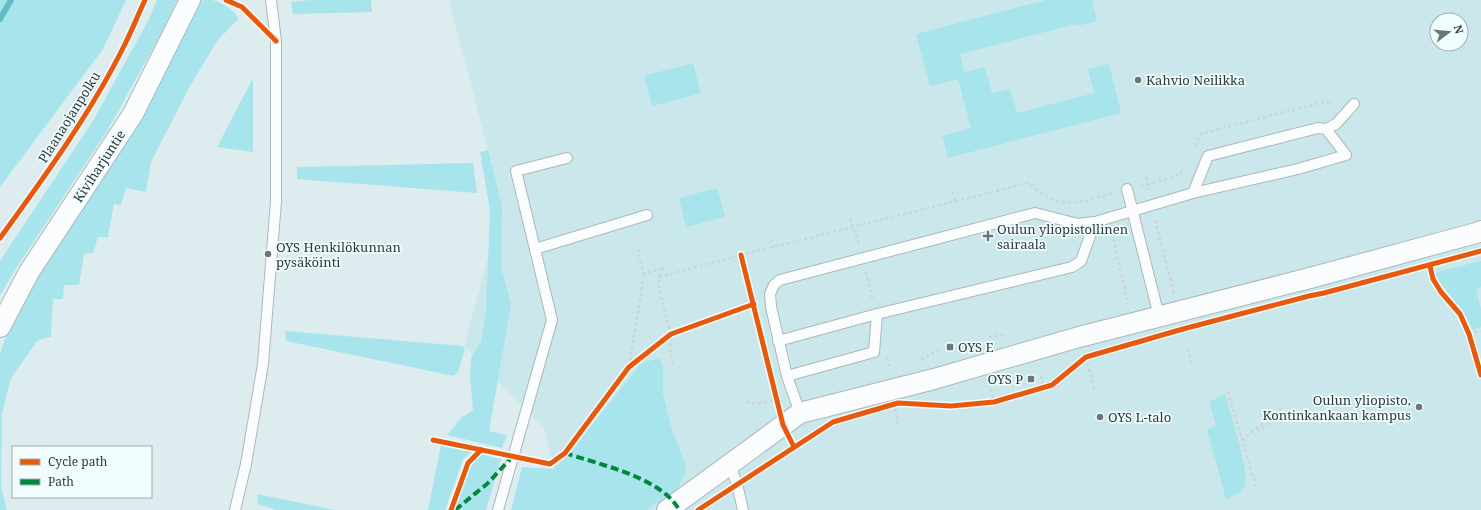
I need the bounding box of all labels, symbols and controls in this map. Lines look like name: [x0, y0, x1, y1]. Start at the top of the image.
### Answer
north arrow: [1429, 12, 1469, 52]
text: N: [1451, 23, 1468, 36]
street label: Plaanaojanpolku: [34, 68, 104, 166]
place label: Kahvio Neilikka: [1146, 71, 1245, 89]
marker: Kahvio Neilikka: [1133, 75, 1143, 85]
street label: Kiviharjuntie: [69, 126, 129, 206]
place label: Oulun yliopistollinen sairaala: [997, 220, 1129, 253]
marker: Oulun yliopistollinen sairaala: [982, 230, 994, 242]
place label: OYS Henkilökunnan pysäköinti: [276, 238, 401, 271]
marker: OYS Henkilökunnan pysäköinti: [263, 249, 273, 259]
place label: OYS E: [958, 338, 994, 356]
marker: OYS E: [945, 342, 955, 352]
place label: OYS P: [988, 370, 1023, 388]
marker: OYS P: [1026, 374, 1036, 384]
place label: Oulun yliopisto, Kontinkankaan kampus: [1263, 391, 1411, 424]
marker: Oulun yliopisto, Kontinkankaan kampus: [1414, 402, 1424, 412]
place label: OYS L-talo: [1108, 408, 1171, 426]
marker: OYS L-talo: [1095, 412, 1105, 422]
legend: [12, 446, 152, 498]
text: Cycle path: [48, 453, 108, 470]
text: Path: [48, 473, 74, 490]

